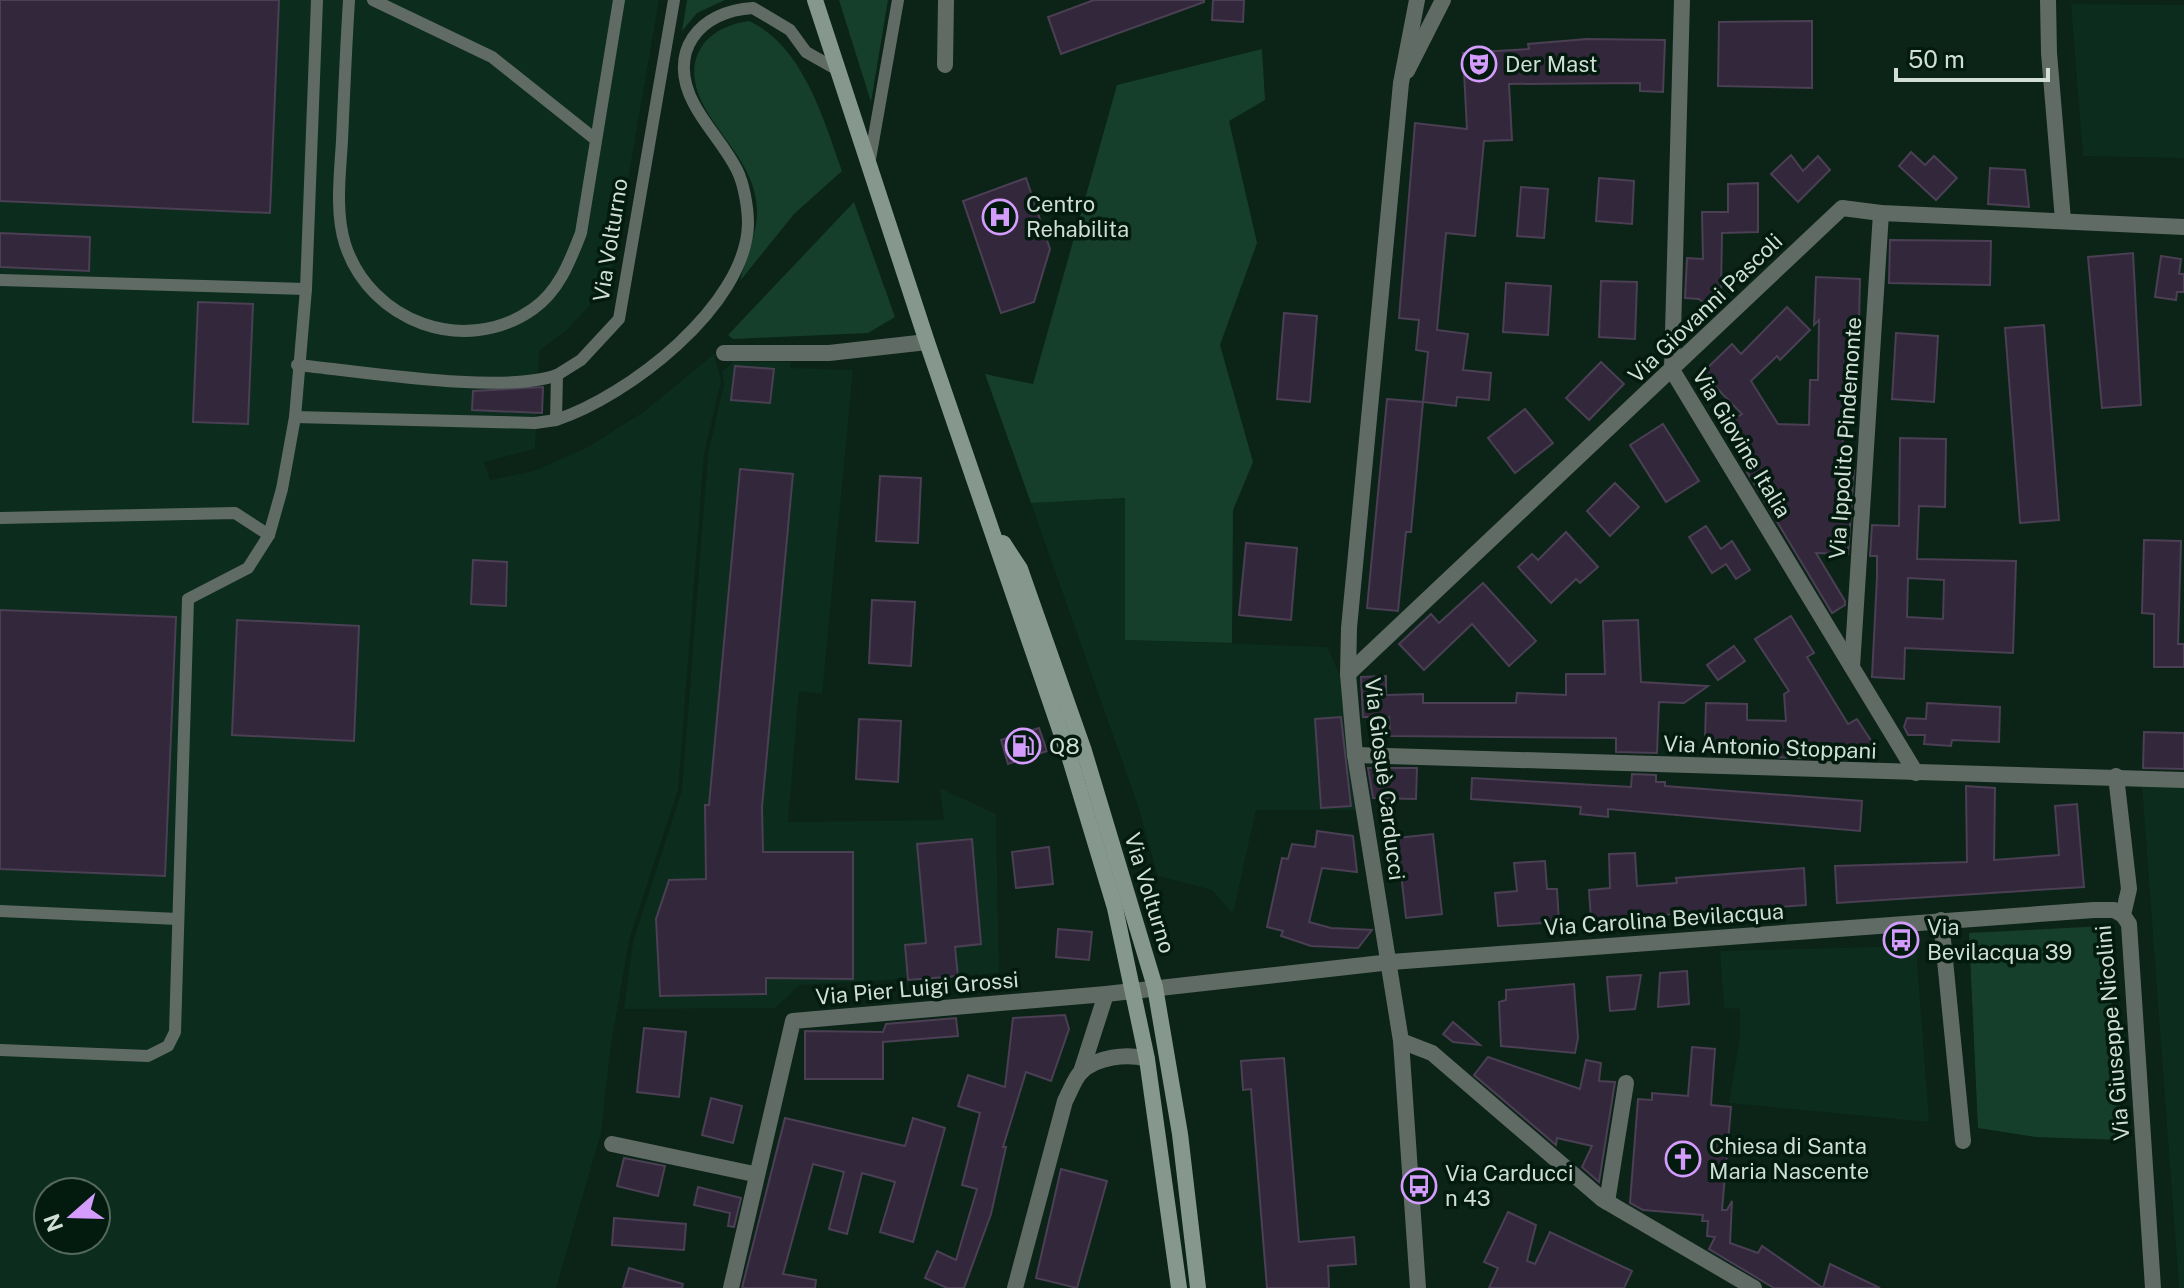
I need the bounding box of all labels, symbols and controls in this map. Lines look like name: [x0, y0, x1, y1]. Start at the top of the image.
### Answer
scale bar: [1896, 32, 2048, 82]
theatre icon: Der Mast: [1460, 45, 1498, 83]
text: 50 m: [1908, 45, 1965, 73]
place label: Der Mast: [1505, 51, 1598, 77]
street label: Via Volturno: [587, 177, 633, 303]
place label: Centro Rehabilita: [1026, 191, 1129, 242]
hospital icon: Centro Rehabilita: [981, 198, 1019, 236]
street label: Via Giovanni Pascoli: [1623, 228, 1787, 388]
street label: Via Ippolito Pindemonte: [1824, 316, 1866, 560]
street label: Via Giovine Italia: [1687, 364, 1797, 522]
street label: Via Giosuè Carducci: [1360, 676, 1410, 882]
fuel station icon: Q8: [1004, 727, 1042, 765]
street label: Via Antonio Stoppani: [1663, 730, 1877, 764]
place label: Q8: [1049, 733, 1080, 759]
street label: Via Volturno: [1119, 830, 1181, 956]
street label: Via Carolina Bevilacqua: [1543, 898, 1785, 940]
place label: Via Bevilacqua 39: [1927, 914, 2072, 965]
bus stop icon: Via Bevilacqua 39: [1882, 921, 1920, 959]
street label: Via Giuseppe Nicolini: [2090, 924, 2134, 1142]
street label: Via Pier Luigi Grossi: [814, 966, 1020, 1010]
place label: Chiesa di Santa Maria Nascente: [1709, 1133, 1869, 1184]
church icon: Chiesa di Santa Maria Nascente: [1664, 1140, 1702, 1178]
place label: Via Carducci n 43: [1445, 1160, 1573, 1211]
bus stop icon: Via Carducci n 43: [1400, 1167, 1438, 1205]
north arrow: [32, 1176, 112, 1256]
text: N: [38, 1210, 68, 1235]

